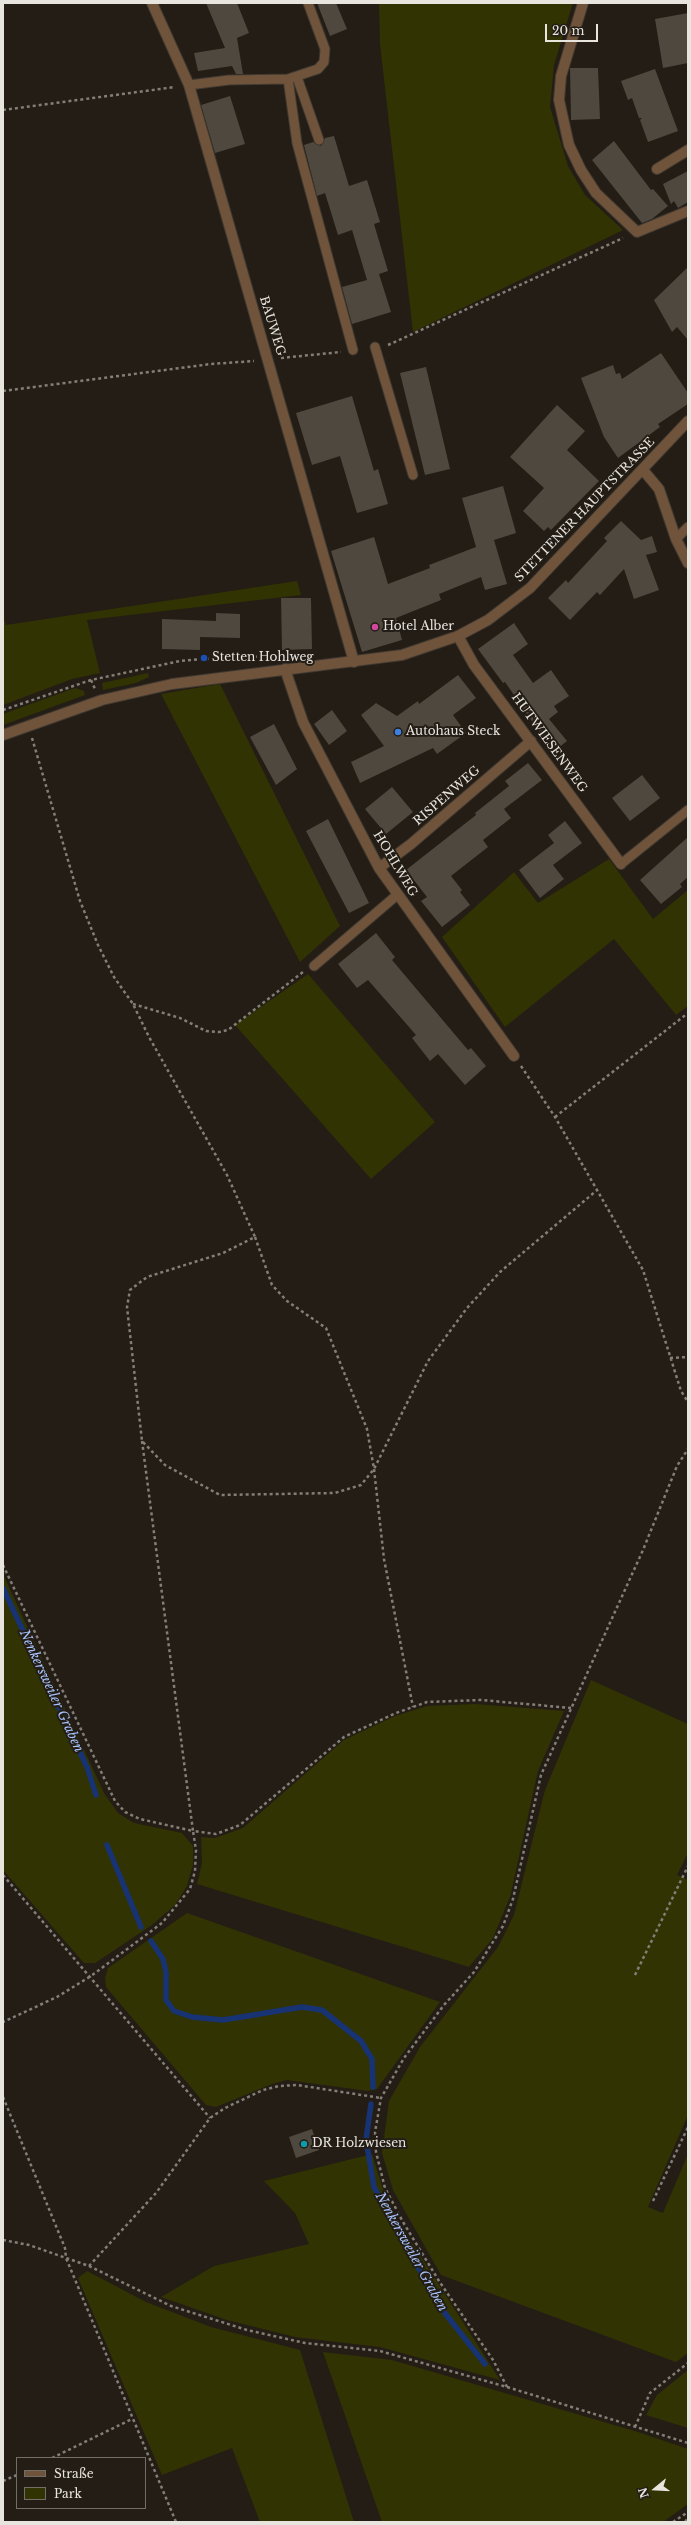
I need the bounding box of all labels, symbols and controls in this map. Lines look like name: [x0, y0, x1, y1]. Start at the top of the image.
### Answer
scale bar: [547, 16, 600, 42]
text: 20 m: [552, 23, 584, 38]
street label: BAUWEG: [256, 295, 288, 357]
street label: STETTENER HAUPTSTRASSE: [512, 435, 658, 585]
place label: Hotel Alber: [383, 620, 454, 634]
marker: Hotel Alber: [370, 622, 380, 632]
place label: Stetten Hohlweg: [212, 651, 314, 665]
marker: Stetten Hohlweg: [199, 653, 209, 663]
street label: HUTWIESENWEG: [508, 690, 590, 796]
place label: Autohaus Steck: [406, 725, 500, 739]
marker: Autohaus Steck: [393, 727, 403, 737]
street label: RISPENWEG: [411, 763, 483, 829]
street label: HOHLWEG: [370, 829, 420, 899]
water label: Nenkersweiler Graben: [16, 1627, 86, 1755]
place label: DR Holzwiesen: [312, 2137, 406, 2151]
marker: DR Holzwiesen: [299, 2139, 309, 2149]
water label: Nenkersweiler Graben: [372, 2190, 450, 2314]
legend: [16, 2457, 146, 2509]
text: Straße: [54, 2466, 94, 2481]
north arrow: [635, 2469, 675, 2509]
text: Park: [54, 2486, 82, 2501]
text: N: [635, 2486, 652, 2500]

